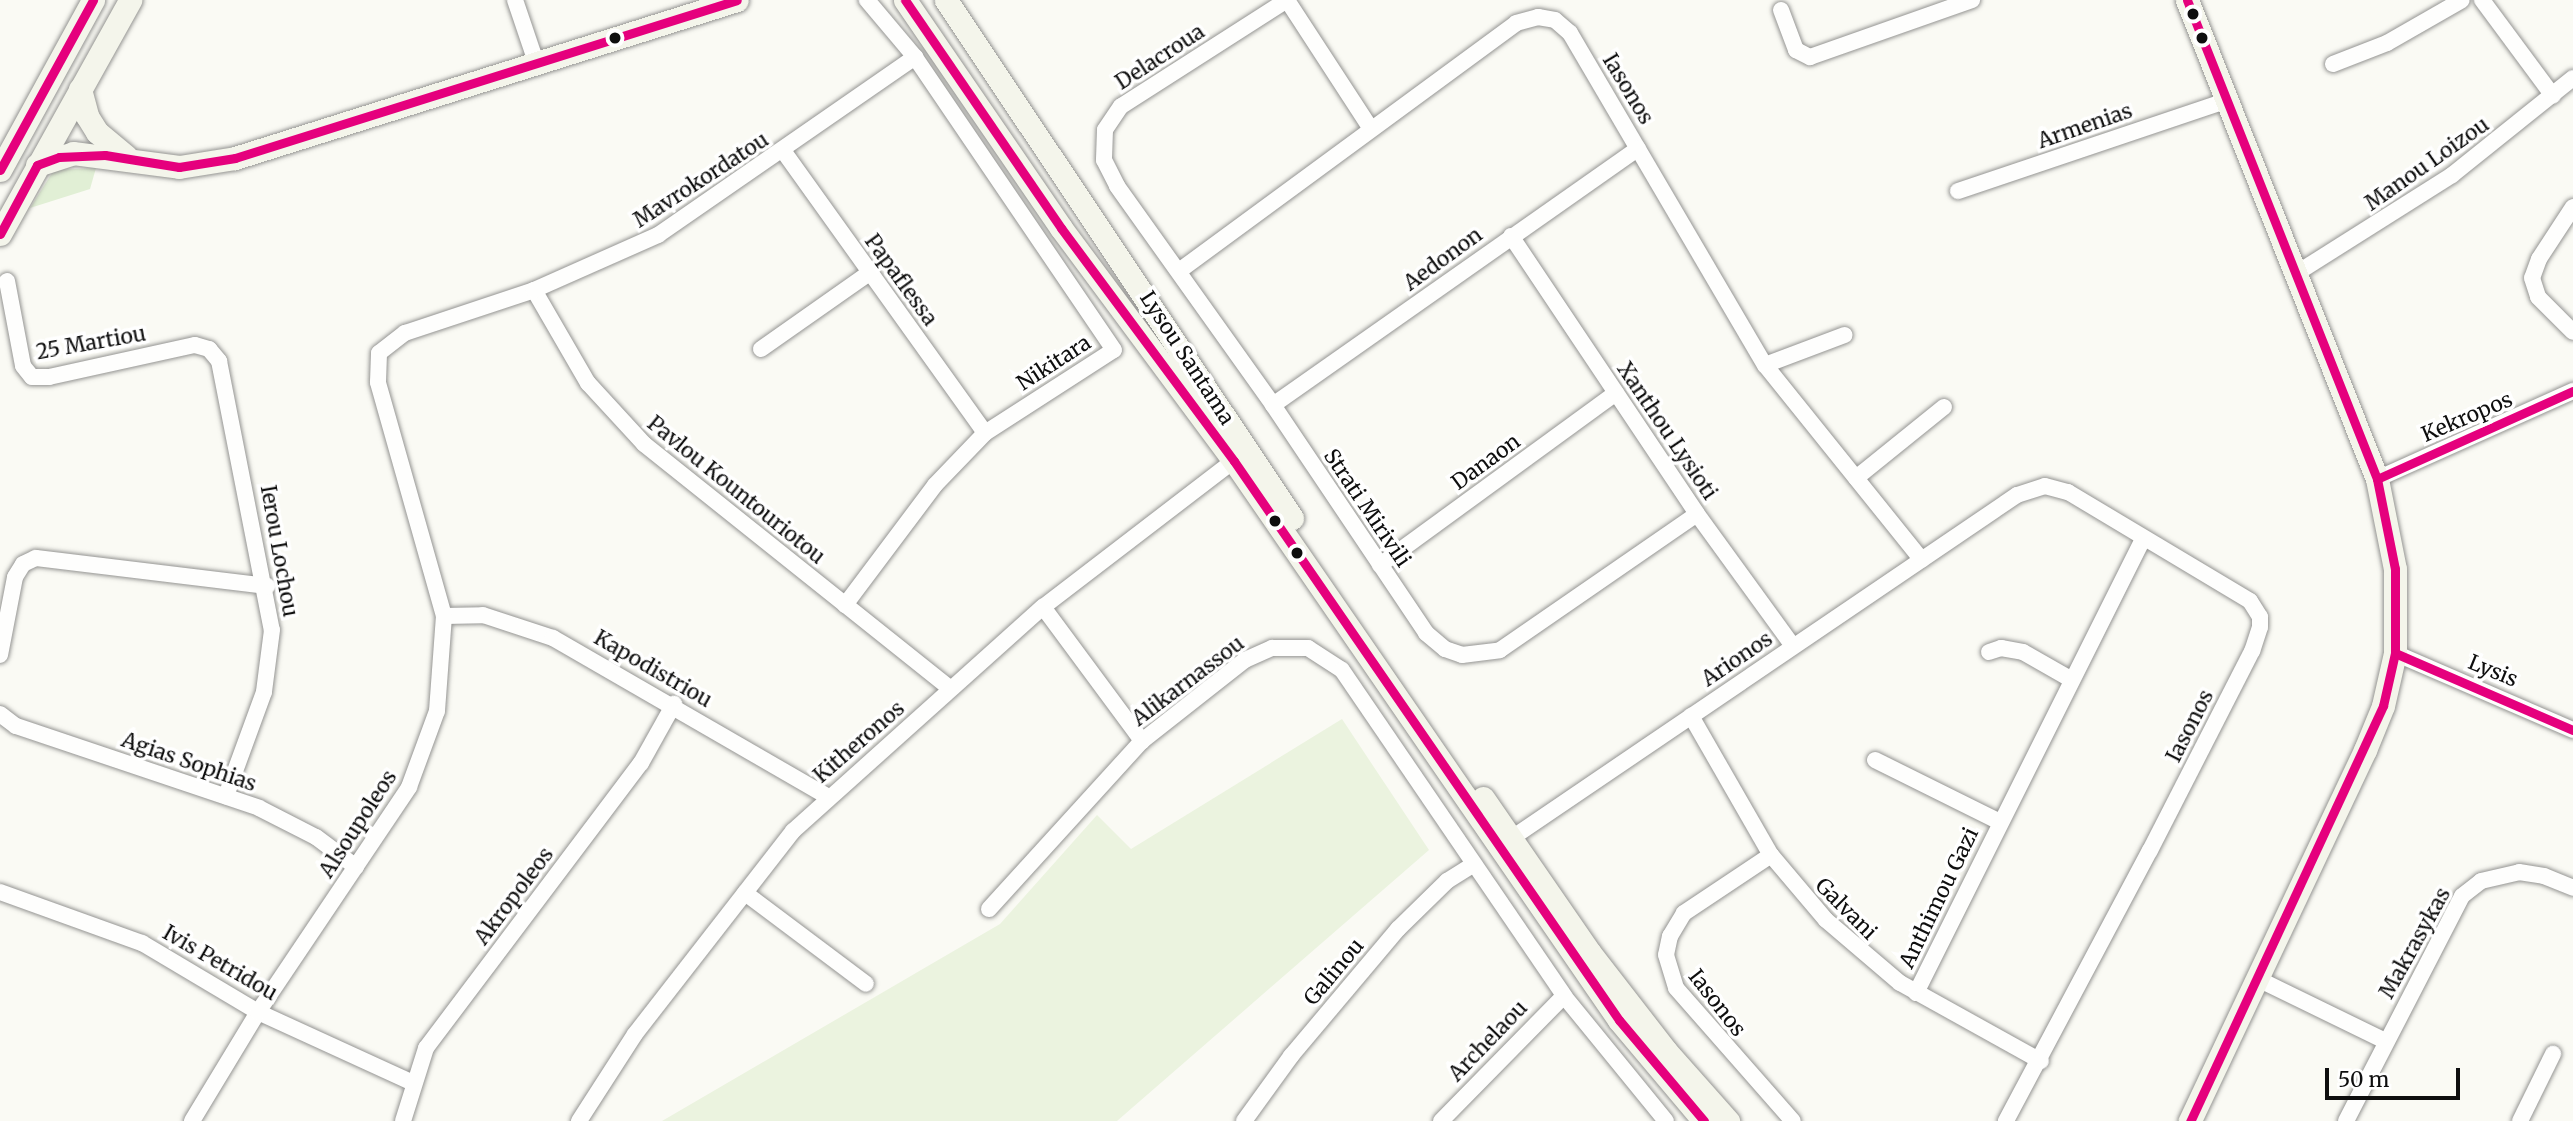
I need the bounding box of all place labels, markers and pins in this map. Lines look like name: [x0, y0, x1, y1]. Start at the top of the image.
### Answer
unlabelled marker: [2186, 7, 2200, 21]
unlabelled marker: [608, 31, 622, 45]
unlabelled marker: [2195, 31, 2209, 45]
unlabelled marker: [1268, 514, 1282, 528]
unlabelled marker: [1290, 546, 1304, 560]

